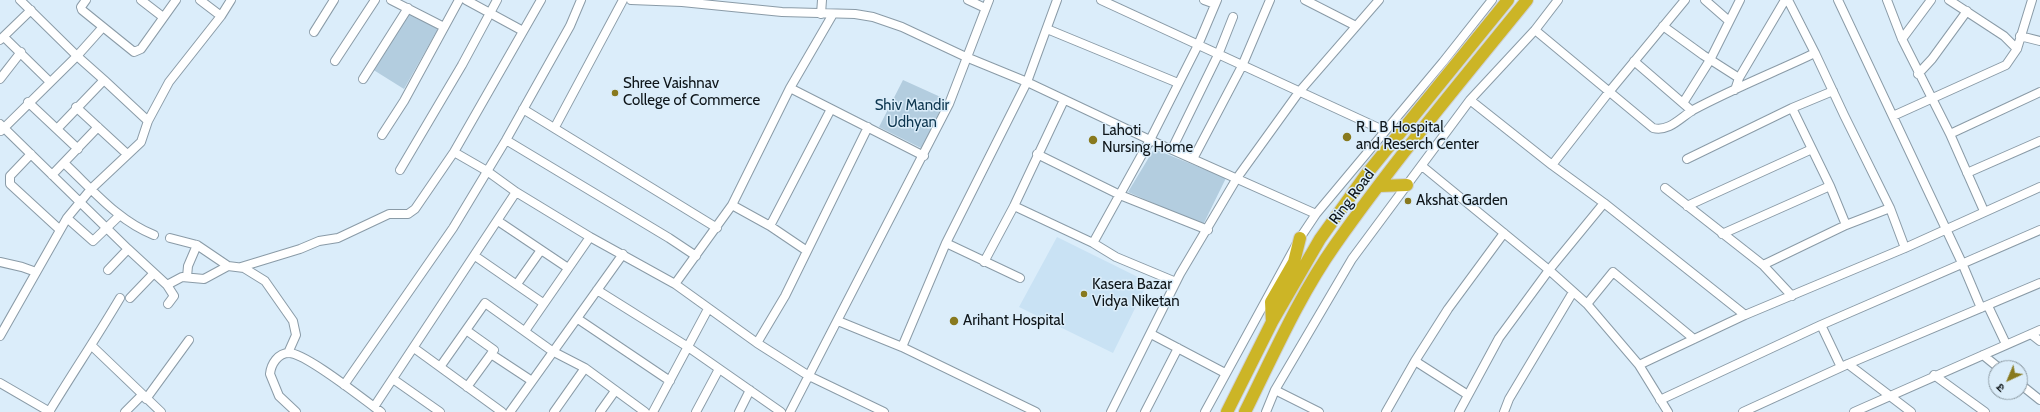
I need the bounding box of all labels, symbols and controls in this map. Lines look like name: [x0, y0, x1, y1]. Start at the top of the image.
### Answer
place label: Shree Vaishnav College of Commerce: [623, 75, 760, 110]
marker: Shree Vaishnav College of Commerce: [610, 88, 620, 98]
park label: Shiv Mandir Udhyan: [875, 97, 949, 132]
place label: R L B Hospital and Reserch Center: [1356, 119, 1479, 154]
place label: Lahoti Nursing Home: [1102, 122, 1193, 157]
marker: R L B Hospital and Reserch Center: [1341, 131, 1353, 143]
marker: Lahoti Nursing Home: [1087, 134, 1099, 146]
street label: Ring Road: [1326, 166, 1378, 228]
place label: Akshat Garden: [1416, 192, 1508, 210]
marker: Akshat Garden: [1403, 196, 1413, 206]
place label: Kasera Bazar Vidya Niketan: [1092, 276, 1180, 311]
marker: Kasera Bazar Vidya Niketan: [1079, 289, 1089, 299]
place label: Arihant Hospital: [963, 312, 1064, 330]
marker: Arihant Hospital: [948, 315, 960, 327]
north arrow: [1988, 360, 2028, 400]
text: उ: [1993, 381, 2008, 395]

